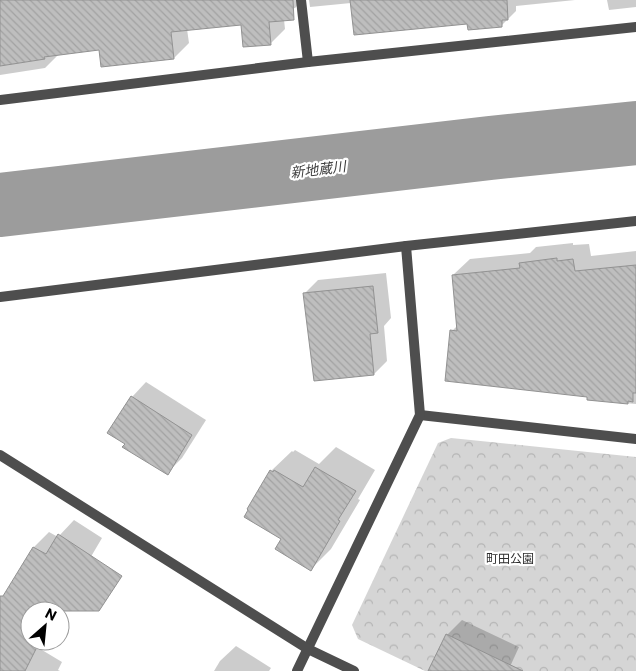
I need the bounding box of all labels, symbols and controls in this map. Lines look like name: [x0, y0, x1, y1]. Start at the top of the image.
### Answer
water label: 新地蔵川: [289, 157, 349, 181]
park label: 町田公園: [486, 551, 534, 565]
north arrow: [20, 601, 70, 651]
text: N: [43, 604, 60, 624]

